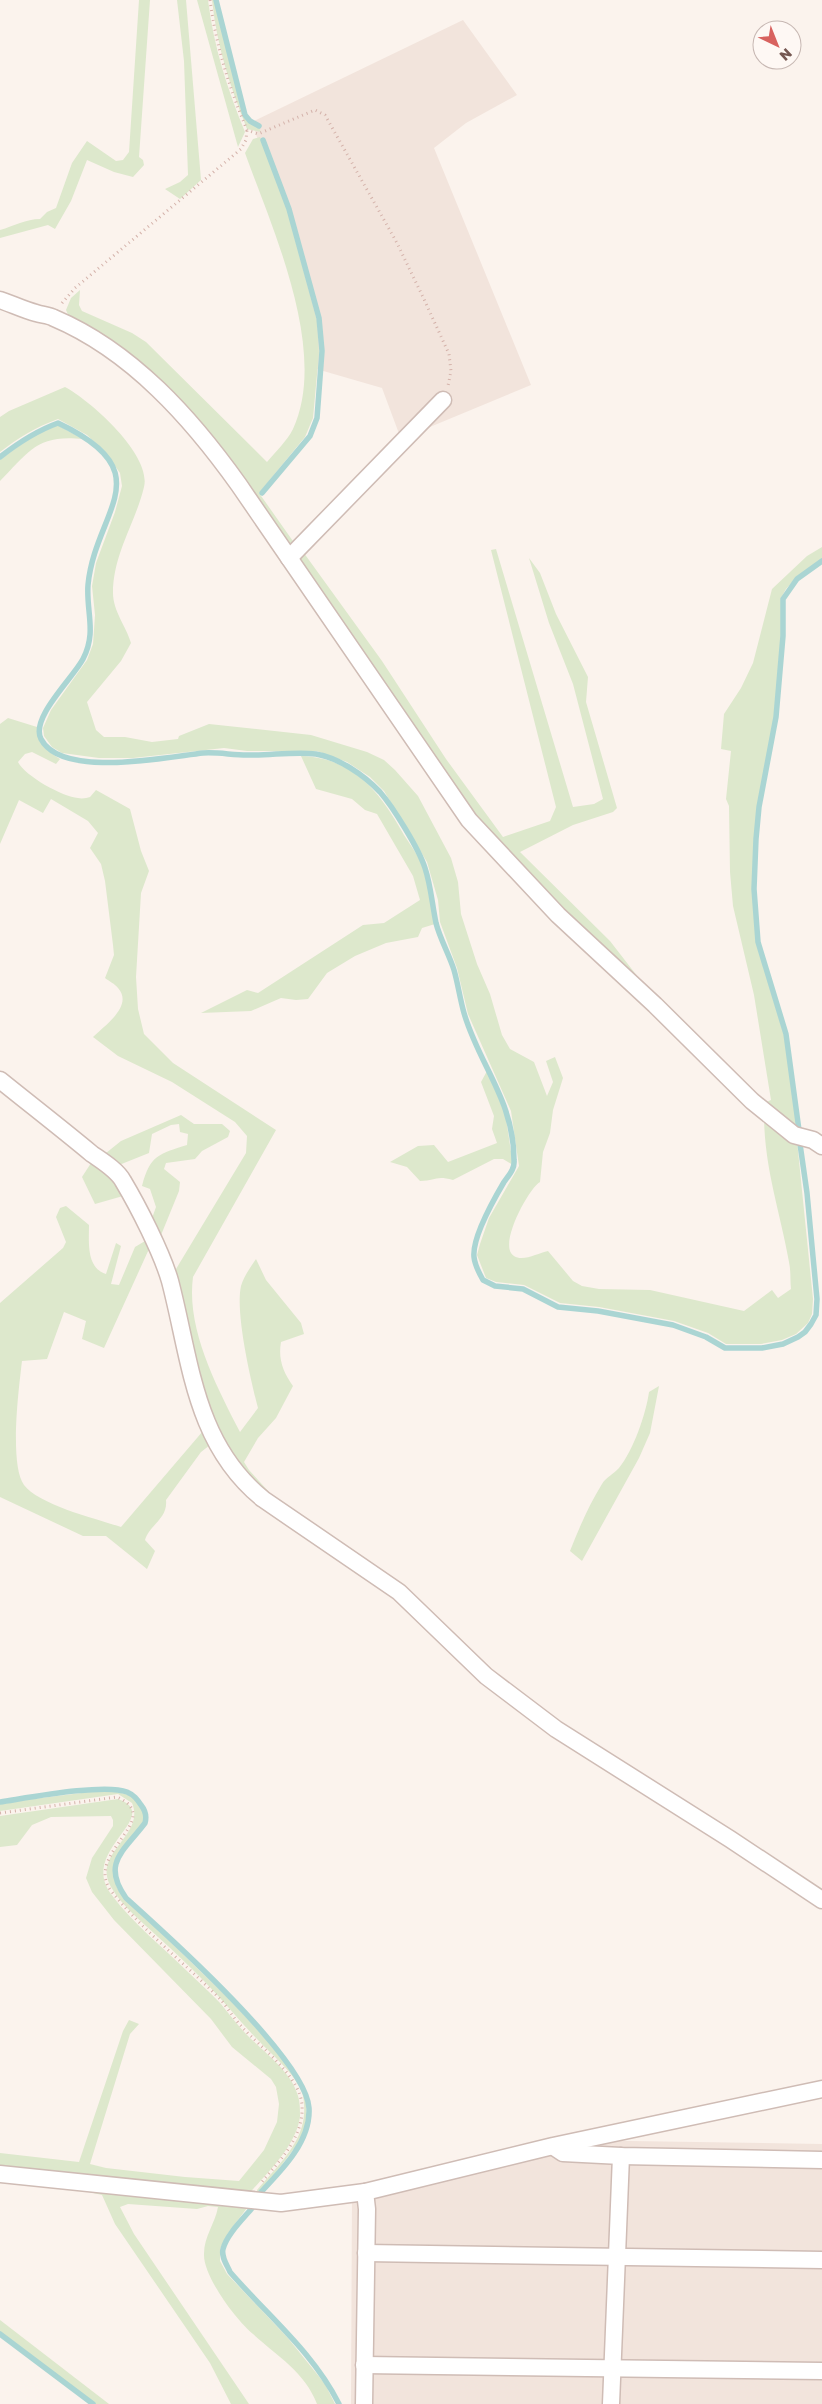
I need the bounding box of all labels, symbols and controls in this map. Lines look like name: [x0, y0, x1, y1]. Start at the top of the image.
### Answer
north arrow: [752, 20, 802, 70]
text: N: [777, 45, 796, 65]

